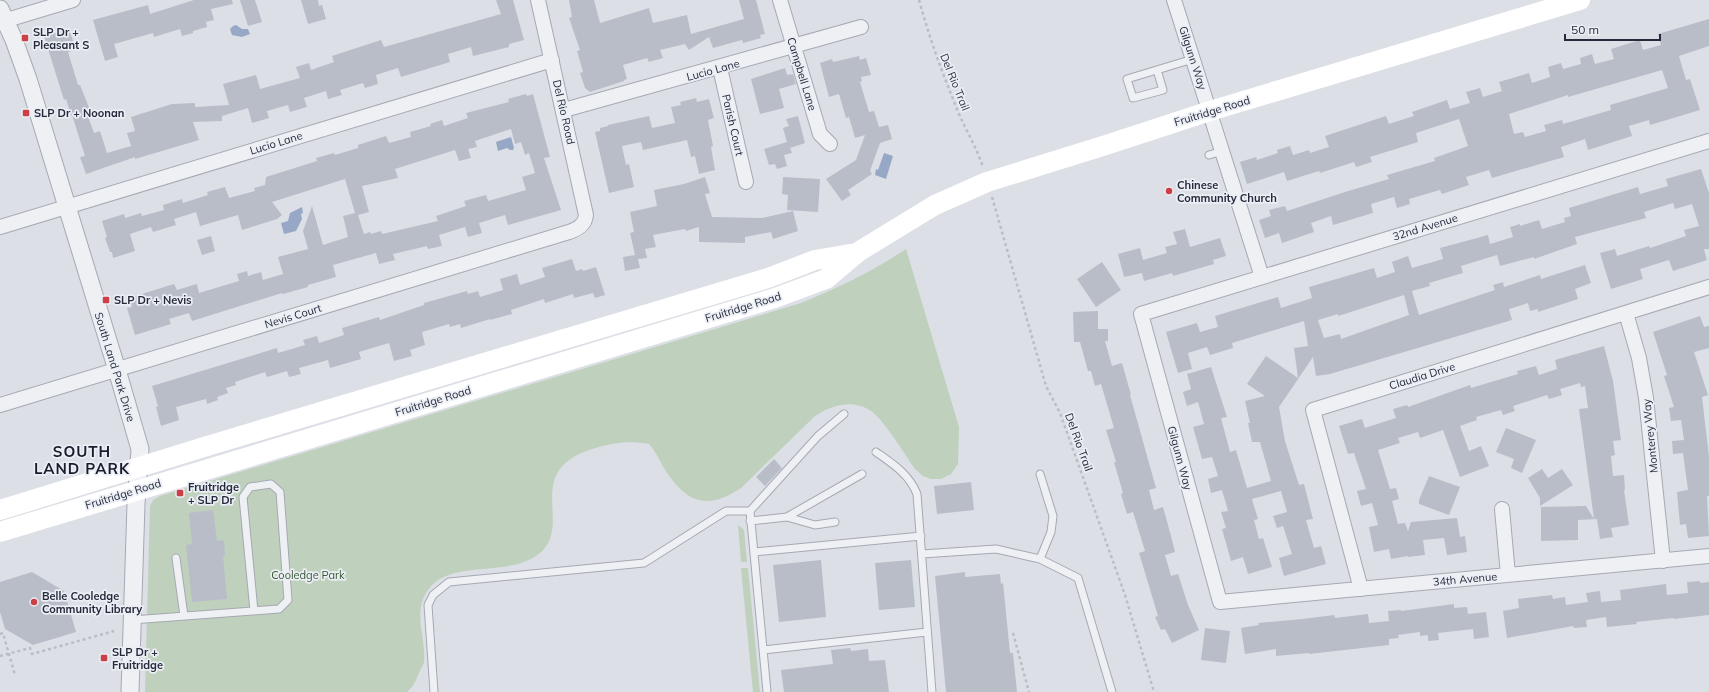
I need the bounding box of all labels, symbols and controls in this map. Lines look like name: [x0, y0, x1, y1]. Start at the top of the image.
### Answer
scale bar: [1565, 16, 1660, 42]
text: 50 m: [1571, 22, 1599, 37]
street label: Gilgunn Way: [1176, 24, 1210, 92]
place label: SLP Dr + Pleasant S: [33, 25, 89, 52]
marker: SLP Dr + Pleasant S: [20, 33, 30, 43]
street label: Campbell Lane: [784, 36, 820, 112]
street label: Del Rio Trail: [937, 51, 973, 113]
street label: Lucio Lane: [685, 56, 741, 84]
street label: Del Rio Road: [550, 78, 578, 146]
street label: Parish Court: [719, 93, 747, 157]
street label: Fruitridge Road: [1172, 93, 1252, 129]
place label: SLP Dr + Noonan: [34, 106, 124, 120]
marker: SLP Dr + Noonan: [21, 108, 31, 118]
street label: Lucio Lane: [248, 128, 304, 158]
place label: Chinese Community Church: [1177, 178, 1277, 205]
marker: Chinese Community Church: [1164, 186, 1174, 196]
street label: 32nd Avenue: [1391, 210, 1459, 244]
street label: Fruitridge Road: [703, 289, 783, 325]
place label: SLP Dr + Nevis: [114, 293, 192, 307]
marker: SLP Dr + Nevis: [101, 295, 111, 305]
street label: Nevis Court: [263, 301, 323, 331]
street label: South Land Park Drive: [92, 311, 138, 423]
street label: Claudia Drive: [1387, 359, 1457, 393]
street label: Fruitridge Road: [393, 383, 473, 419]
street label: Monterey Way: [1639, 398, 1661, 474]
street label: Del Rio Trail: [1062, 411, 1096, 473]
street label: Gilgunn Way: [1165, 424, 1195, 492]
district label: SOUTH LAND PARK: [34, 442, 130, 478]
street label: Fruitridge Road: [83, 476, 163, 512]
place label: Fruitridge + SLP Dr: [188, 480, 239, 507]
marker: Fruitridge + SLP Dr: [175, 488, 185, 498]
park label: Cooledge Park: [271, 568, 345, 582]
street label: 34th Avenue: [1432, 569, 1498, 589]
place label: Belle Cooledge Community Library: [42, 589, 142, 616]
marker: Belle Cooledge Community Library: [29, 597, 39, 607]
place label: SLP Dr + Fruitridge: [112, 645, 163, 672]
marker: SLP Dr + Fruitridge: [99, 653, 109, 663]

